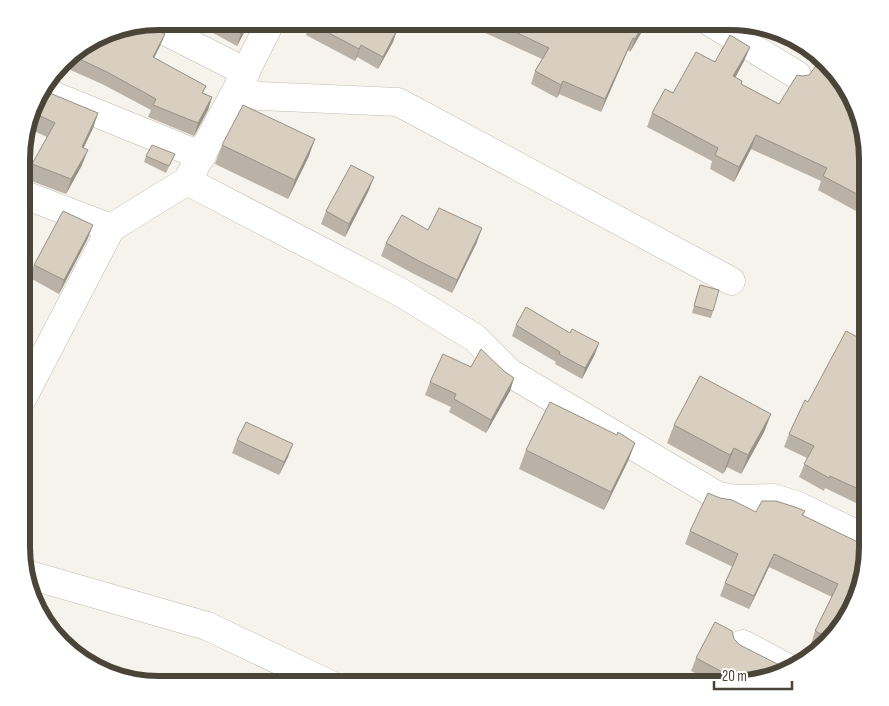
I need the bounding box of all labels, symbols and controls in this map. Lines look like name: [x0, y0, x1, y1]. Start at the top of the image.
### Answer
scale bar: [714, 658, 792, 690]
text: 20 m: [722, 667, 747, 686]

